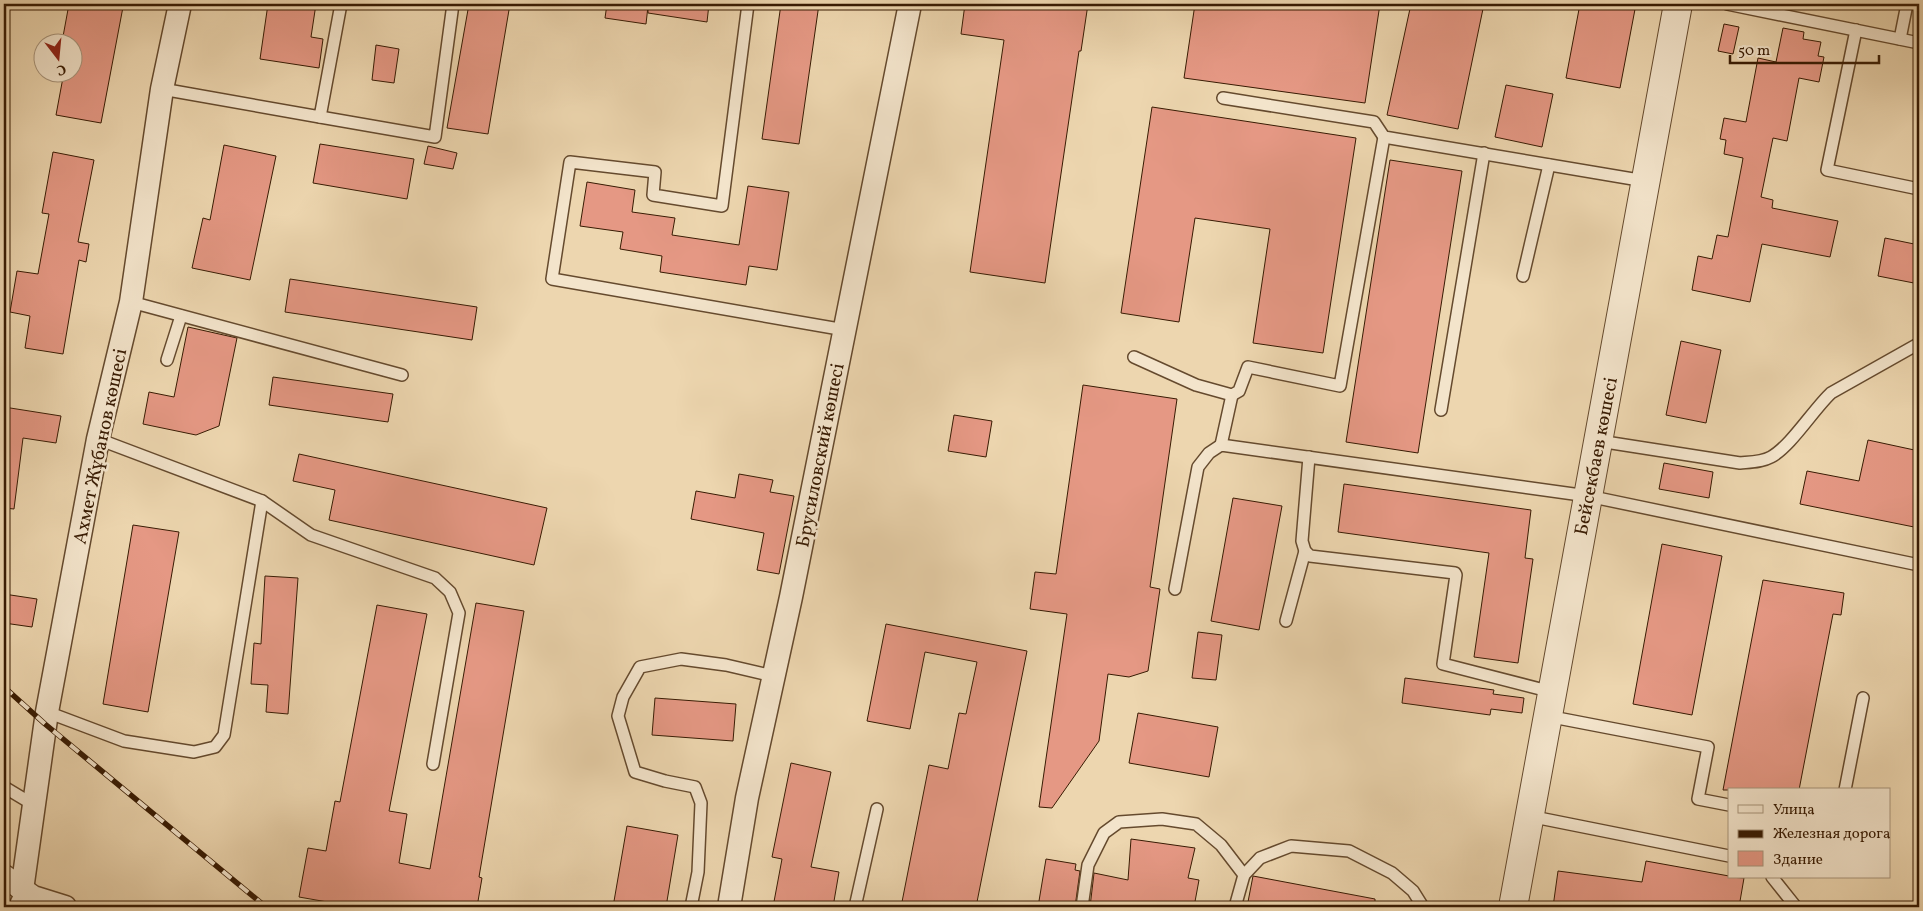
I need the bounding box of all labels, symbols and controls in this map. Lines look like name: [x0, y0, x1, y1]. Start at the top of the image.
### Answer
north arrow: [32, 32, 82, 82]
scale bar: [1730, 32, 1879, 64]
text: 50 m: [1738, 41, 1770, 62]
text: С: [54, 59, 68, 79]
street label: Ахмет Жұбанов көшесі: [68, 346, 134, 547]
street label: Брусиловский көшесі: [790, 361, 852, 550]
street label: Бейсекбаев көшесі: [1569, 375, 1625, 538]
legend: [1728, 788, 1890, 878]
text: Улица: [1773, 800, 1815, 821]
text: Железная дорога: [1773, 824, 1890, 845]
text: Здание: [1773, 850, 1823, 871]

